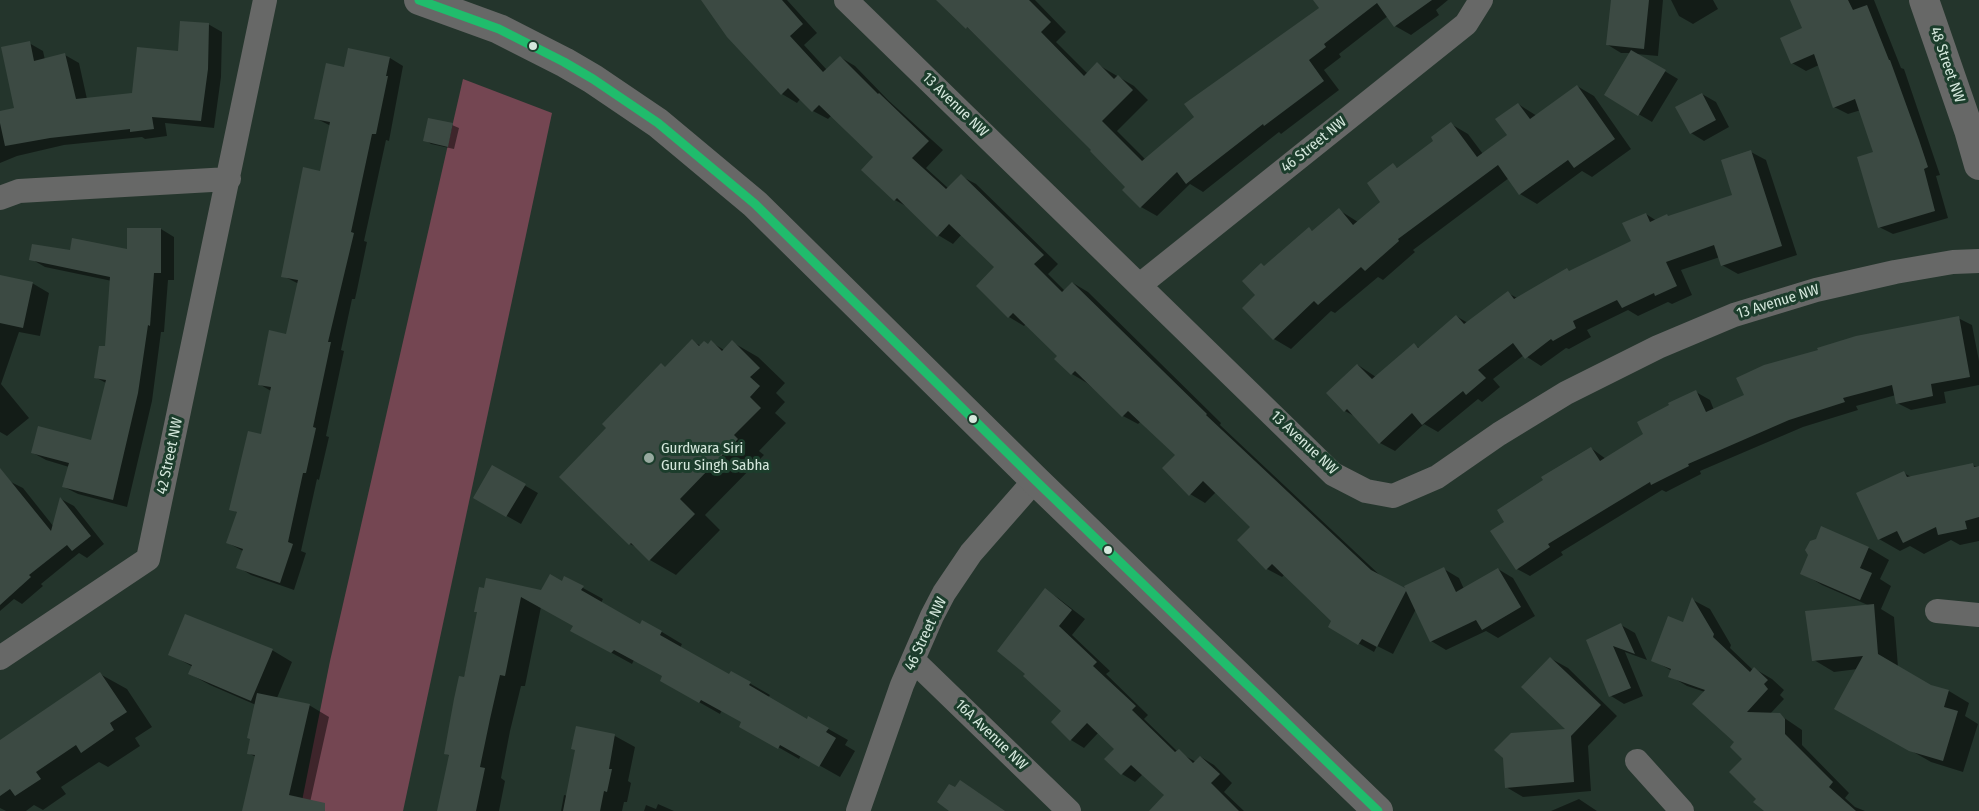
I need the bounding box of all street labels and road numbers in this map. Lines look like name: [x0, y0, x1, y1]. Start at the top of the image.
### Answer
street label: 48 Street NW: [1926, 25, 1968, 105]
street label: 13 Avenue NW: [918, 69, 992, 141]
street label: 46 Street NW: [1278, 113, 1350, 177]
street label: 13 Avenue NW: [1735, 281, 1821, 323]
street label: 13 Avenue NW: [1267, 407, 1341, 479]
street label: 42 Street NW: [153, 416, 187, 496]
street label: 46 Street NW: [901, 594, 951, 674]
street label: 16A Avenue NW: [951, 696, 1031, 774]

